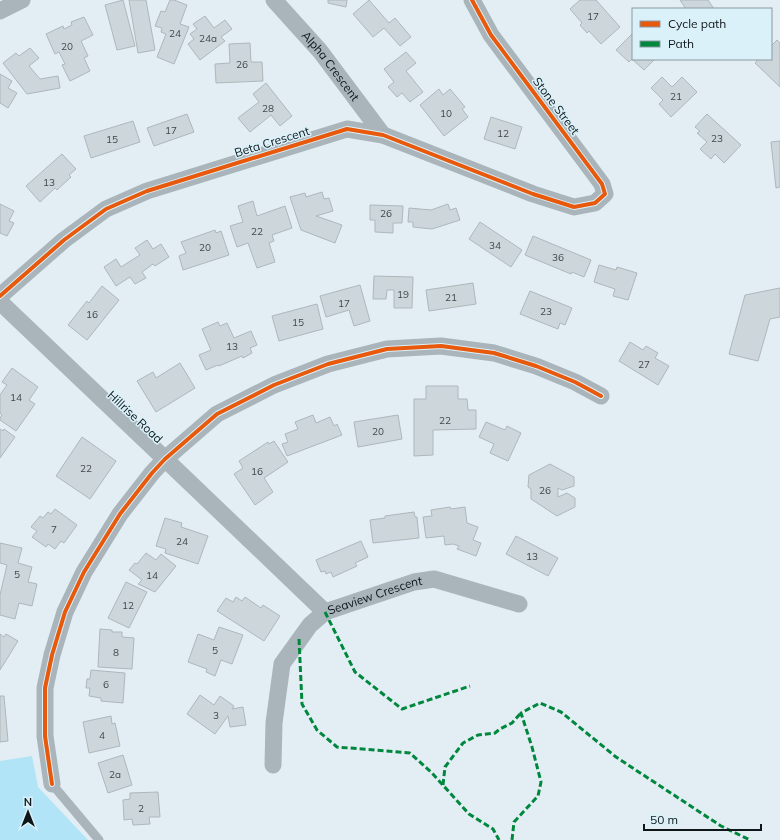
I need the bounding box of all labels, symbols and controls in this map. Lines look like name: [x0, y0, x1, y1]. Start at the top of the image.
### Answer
legend: [632, 8, 772, 60]
house number: 17: [587, 10, 599, 23]
text: Cycle path: [668, 16, 726, 31]
house number: 24: [169, 27, 181, 40]
street label: Alpha Crescent: [299, 28, 363, 104]
house number: 24a: [199, 32, 217, 45]
text: Path: [668, 36, 694, 51]
house number: 20: [61, 40, 73, 53]
house number: 26: [236, 58, 248, 71]
street label: Stone Street: [530, 74, 583, 137]
house number: 21: [670, 90, 682, 103]
house number: 28: [262, 102, 274, 115]
house number: 10: [440, 107, 452, 120]
street label: Beta Crescent: [232, 123, 311, 160]
house number: 17: [165, 124, 177, 137]
house number: 12: [497, 127, 509, 140]
house number: 23: [711, 132, 723, 145]
house number: 15: [106, 133, 118, 146]
house number: 13: [43, 176, 55, 189]
house number: 26: [380, 207, 392, 220]
house number: 22: [251, 225, 263, 238]
house number: 34: [489, 239, 501, 252]
house number: 20: [199, 241, 211, 254]
house number: 36: [552, 251, 564, 264]
house number: 19: [397, 288, 409, 301]
house number: 21: [445, 291, 457, 304]
house number: 17: [338, 297, 350, 310]
house number: 23: [540, 305, 552, 318]
house number: 16: [86, 308, 98, 321]
house number: 15: [292, 316, 304, 329]
house number: 13: [226, 340, 238, 353]
house number: 27: [638, 358, 650, 371]
street label: Hillrise Road: [105, 387, 166, 446]
house number: 14: [10, 391, 22, 404]
house number: 22: [439, 414, 451, 427]
house number: 20: [372, 425, 384, 438]
house number: 22: [80, 462, 92, 475]
house number: 16: [251, 465, 263, 478]
house number: 26: [539, 484, 551, 497]
house number: 7: [51, 523, 57, 536]
house number: 24: [176, 535, 188, 548]
house number: 13: [526, 550, 538, 563]
house number: 5: [14, 568, 20, 581]
house number: 14: [146, 569, 158, 582]
street label: Seaview Crescent: [325, 573, 423, 618]
house number: 12: [122, 599, 134, 612]
house number: 5: [212, 644, 218, 657]
house number: 8: [113, 646, 119, 659]
house number: 6: [103, 678, 109, 691]
house number: 3: [213, 709, 219, 722]
house number: 4: [99, 729, 105, 742]
house number: 2a: [109, 768, 121, 781]
north arrow: [8, 792, 48, 832]
text: N: [24, 795, 32, 809]
house number: 2: [138, 802, 144, 815]
scale bar: [644, 806, 761, 832]
text: 50 m: [650, 812, 678, 827]

